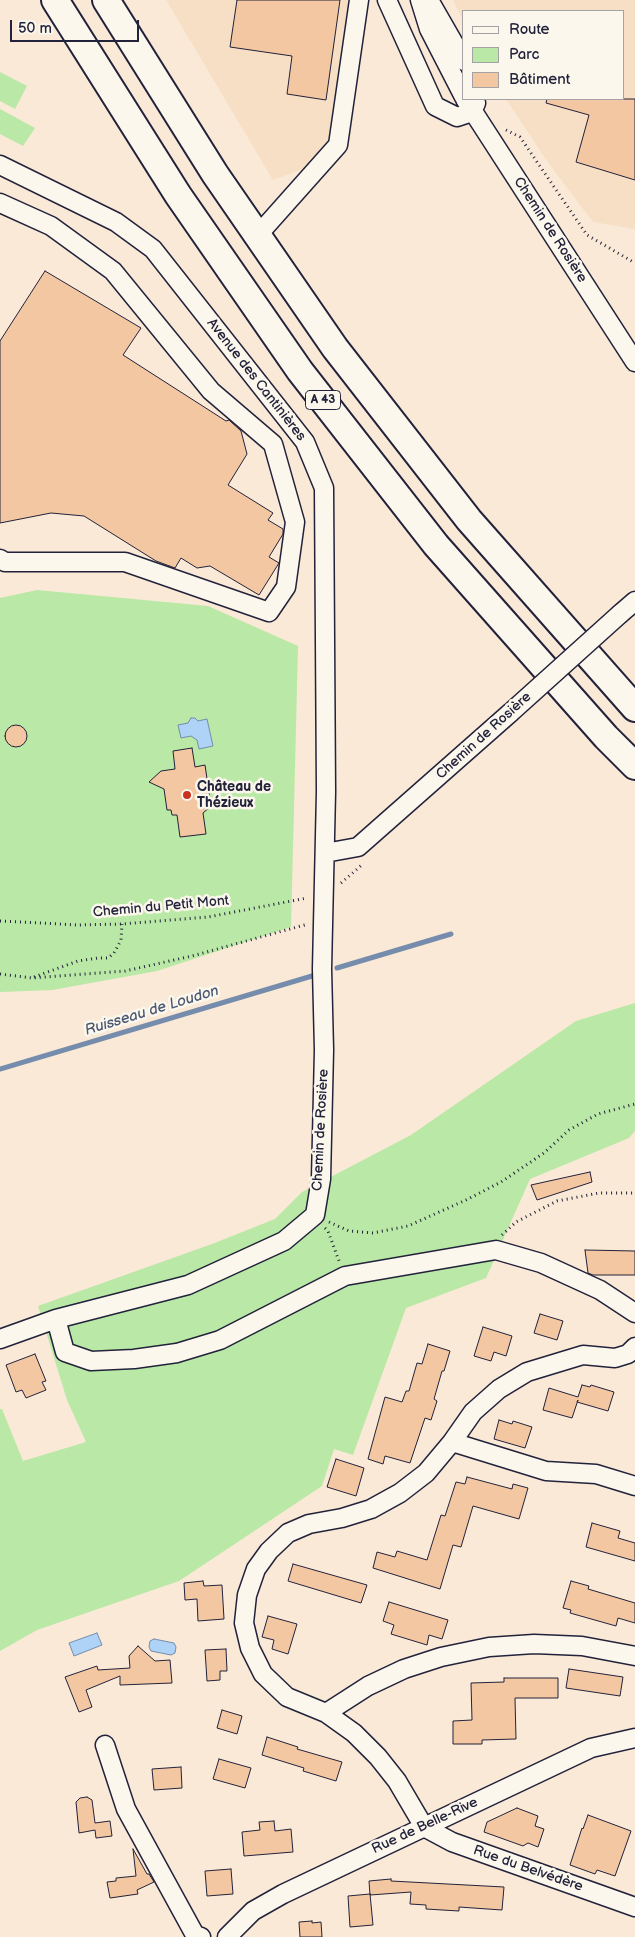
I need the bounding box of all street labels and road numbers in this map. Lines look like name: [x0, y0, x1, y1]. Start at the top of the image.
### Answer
street label: Chemin de Rosière: [510, 174, 590, 286]
street label: Avenue des Cantinières: [203, 315, 309, 445]
road number: A 43: [306, 390, 340, 410]
street label: Chemin de Rosière: [433, 689, 535, 783]
street label: Chemin du Petit Mont: [92, 893, 230, 921]
street label: Chemin de Rosière: [309, 1069, 333, 1191]
street label: Rue de Belle-Rive: [369, 1794, 481, 1858]
street label: Rue du Belvédère: [471, 1842, 585, 1896]

